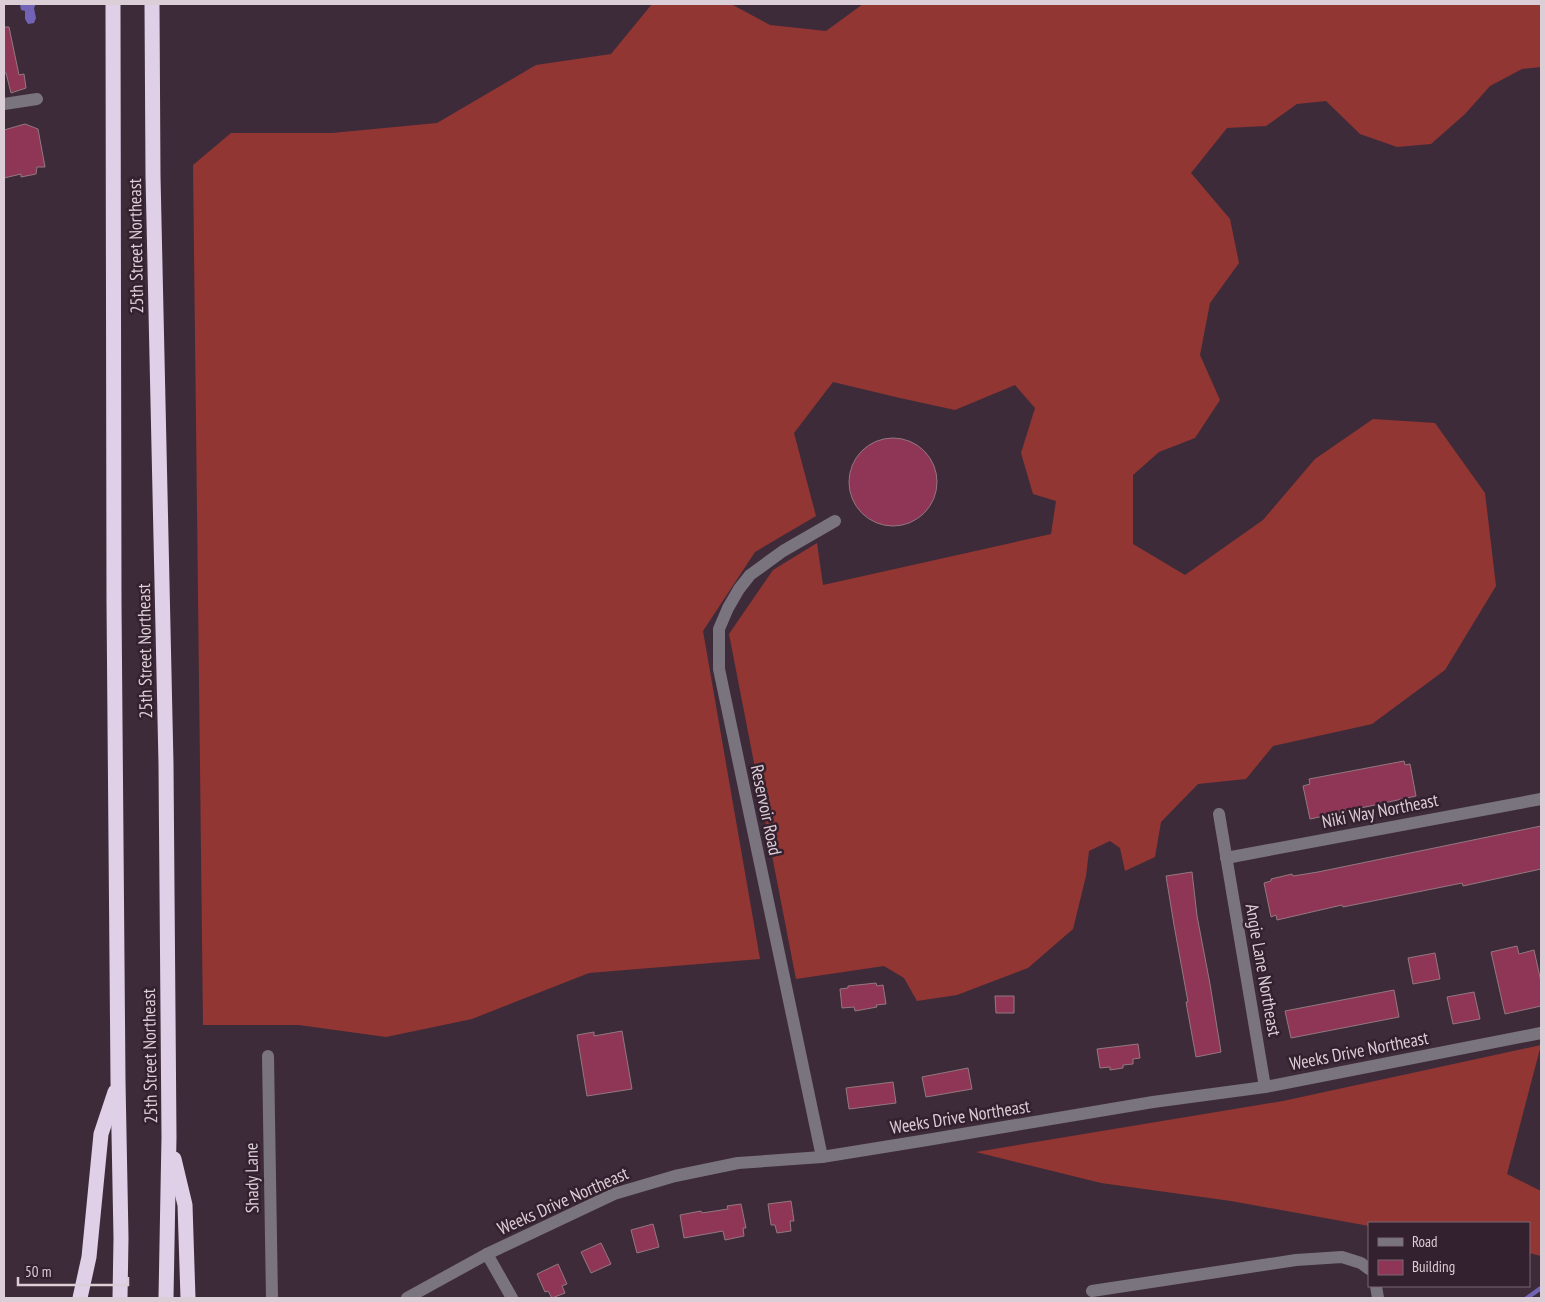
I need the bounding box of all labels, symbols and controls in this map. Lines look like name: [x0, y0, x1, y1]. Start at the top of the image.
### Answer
street label: 25th Street Northeast: [123, 178, 148, 314]
street label: 25th Street Northeast: [132, 583, 157, 719]
street label: Reservoir Road: [746, 763, 787, 857]
street label: Niki Way Northeast: [1320, 788, 1440, 833]
street label: Angie Lane Northeast: [1241, 902, 1286, 1038]
street label: 25th Street Northeast: [137, 988, 162, 1124]
street label: Weeks Drive Northeast: [1288, 1026, 1430, 1075]
street label: Weeks Drive Northeast: [889, 1094, 1031, 1139]
street label: Shady Lane: [239, 1143, 264, 1213]
street label: Weeks Drive Northeast: [494, 1161, 632, 1240]
legend: [1368, 1222, 1530, 1287]
text: Road: [1412, 1232, 1438, 1251]
scale bar: [18, 1254, 128, 1286]
text: Building: [1412, 1257, 1455, 1276]
text: 50 m: [25, 1262, 51, 1281]

